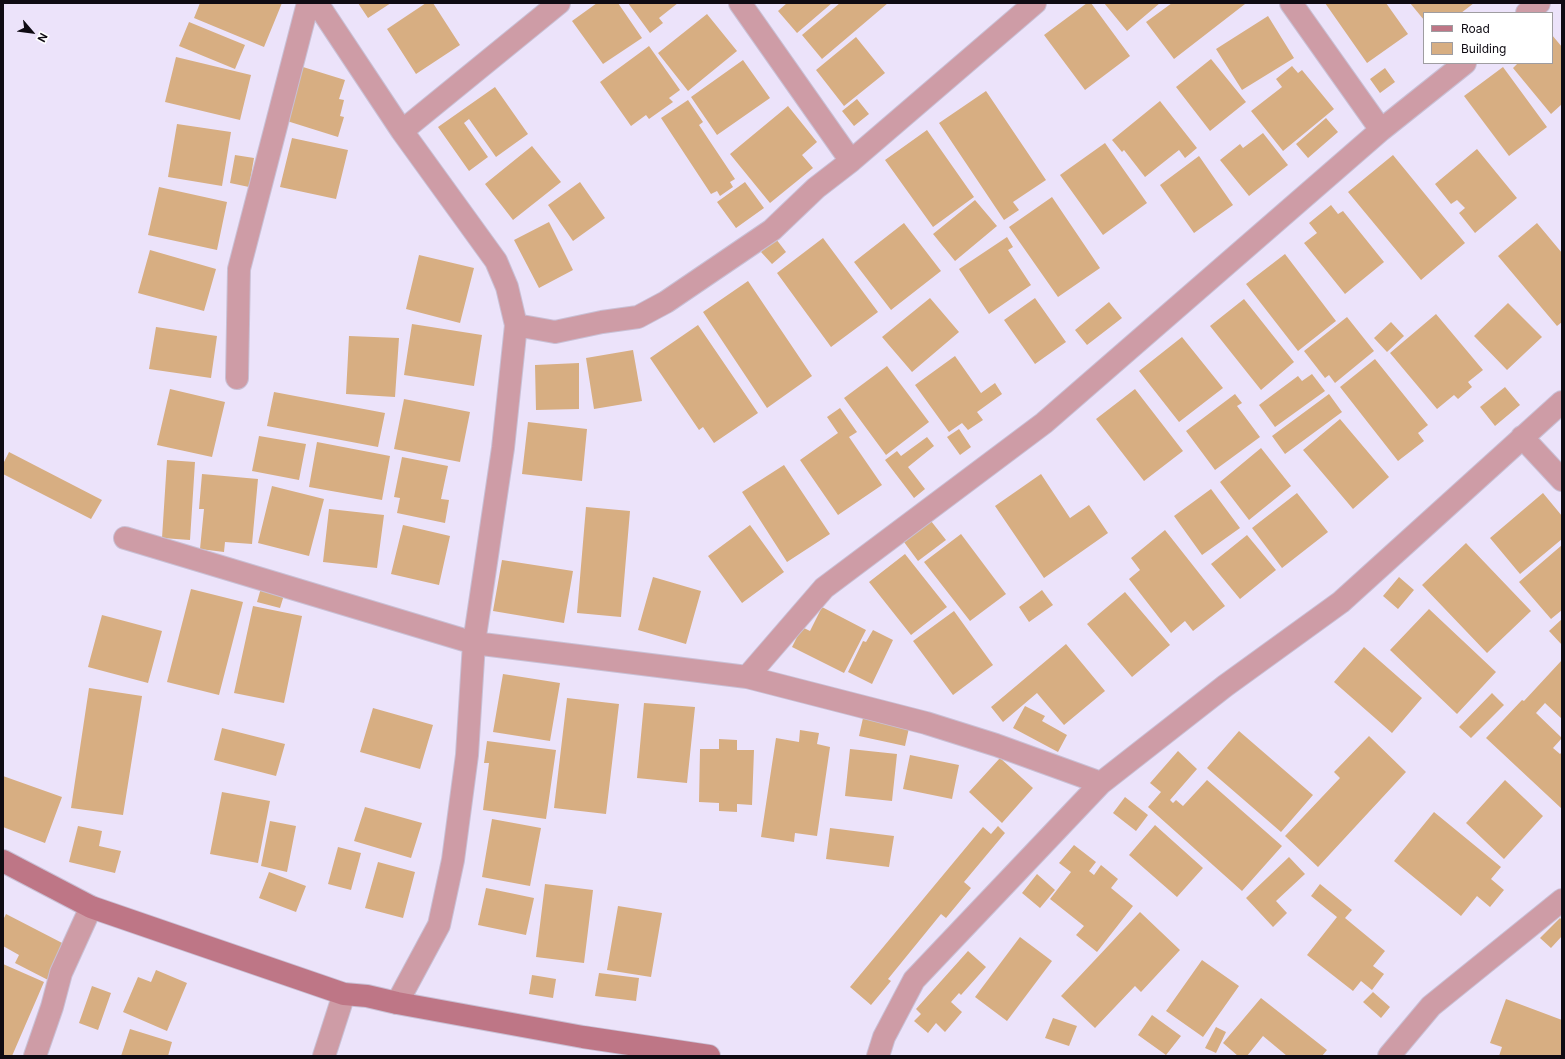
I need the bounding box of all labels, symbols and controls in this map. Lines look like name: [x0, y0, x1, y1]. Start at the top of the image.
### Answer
north arrow: [12, 12, 52, 52]
legend: [1423, 12, 1553, 64]
text: Road: [1461, 21, 1490, 36]
text: N: [34, 31, 51, 45]
text: Building: [1461, 41, 1506, 56]

